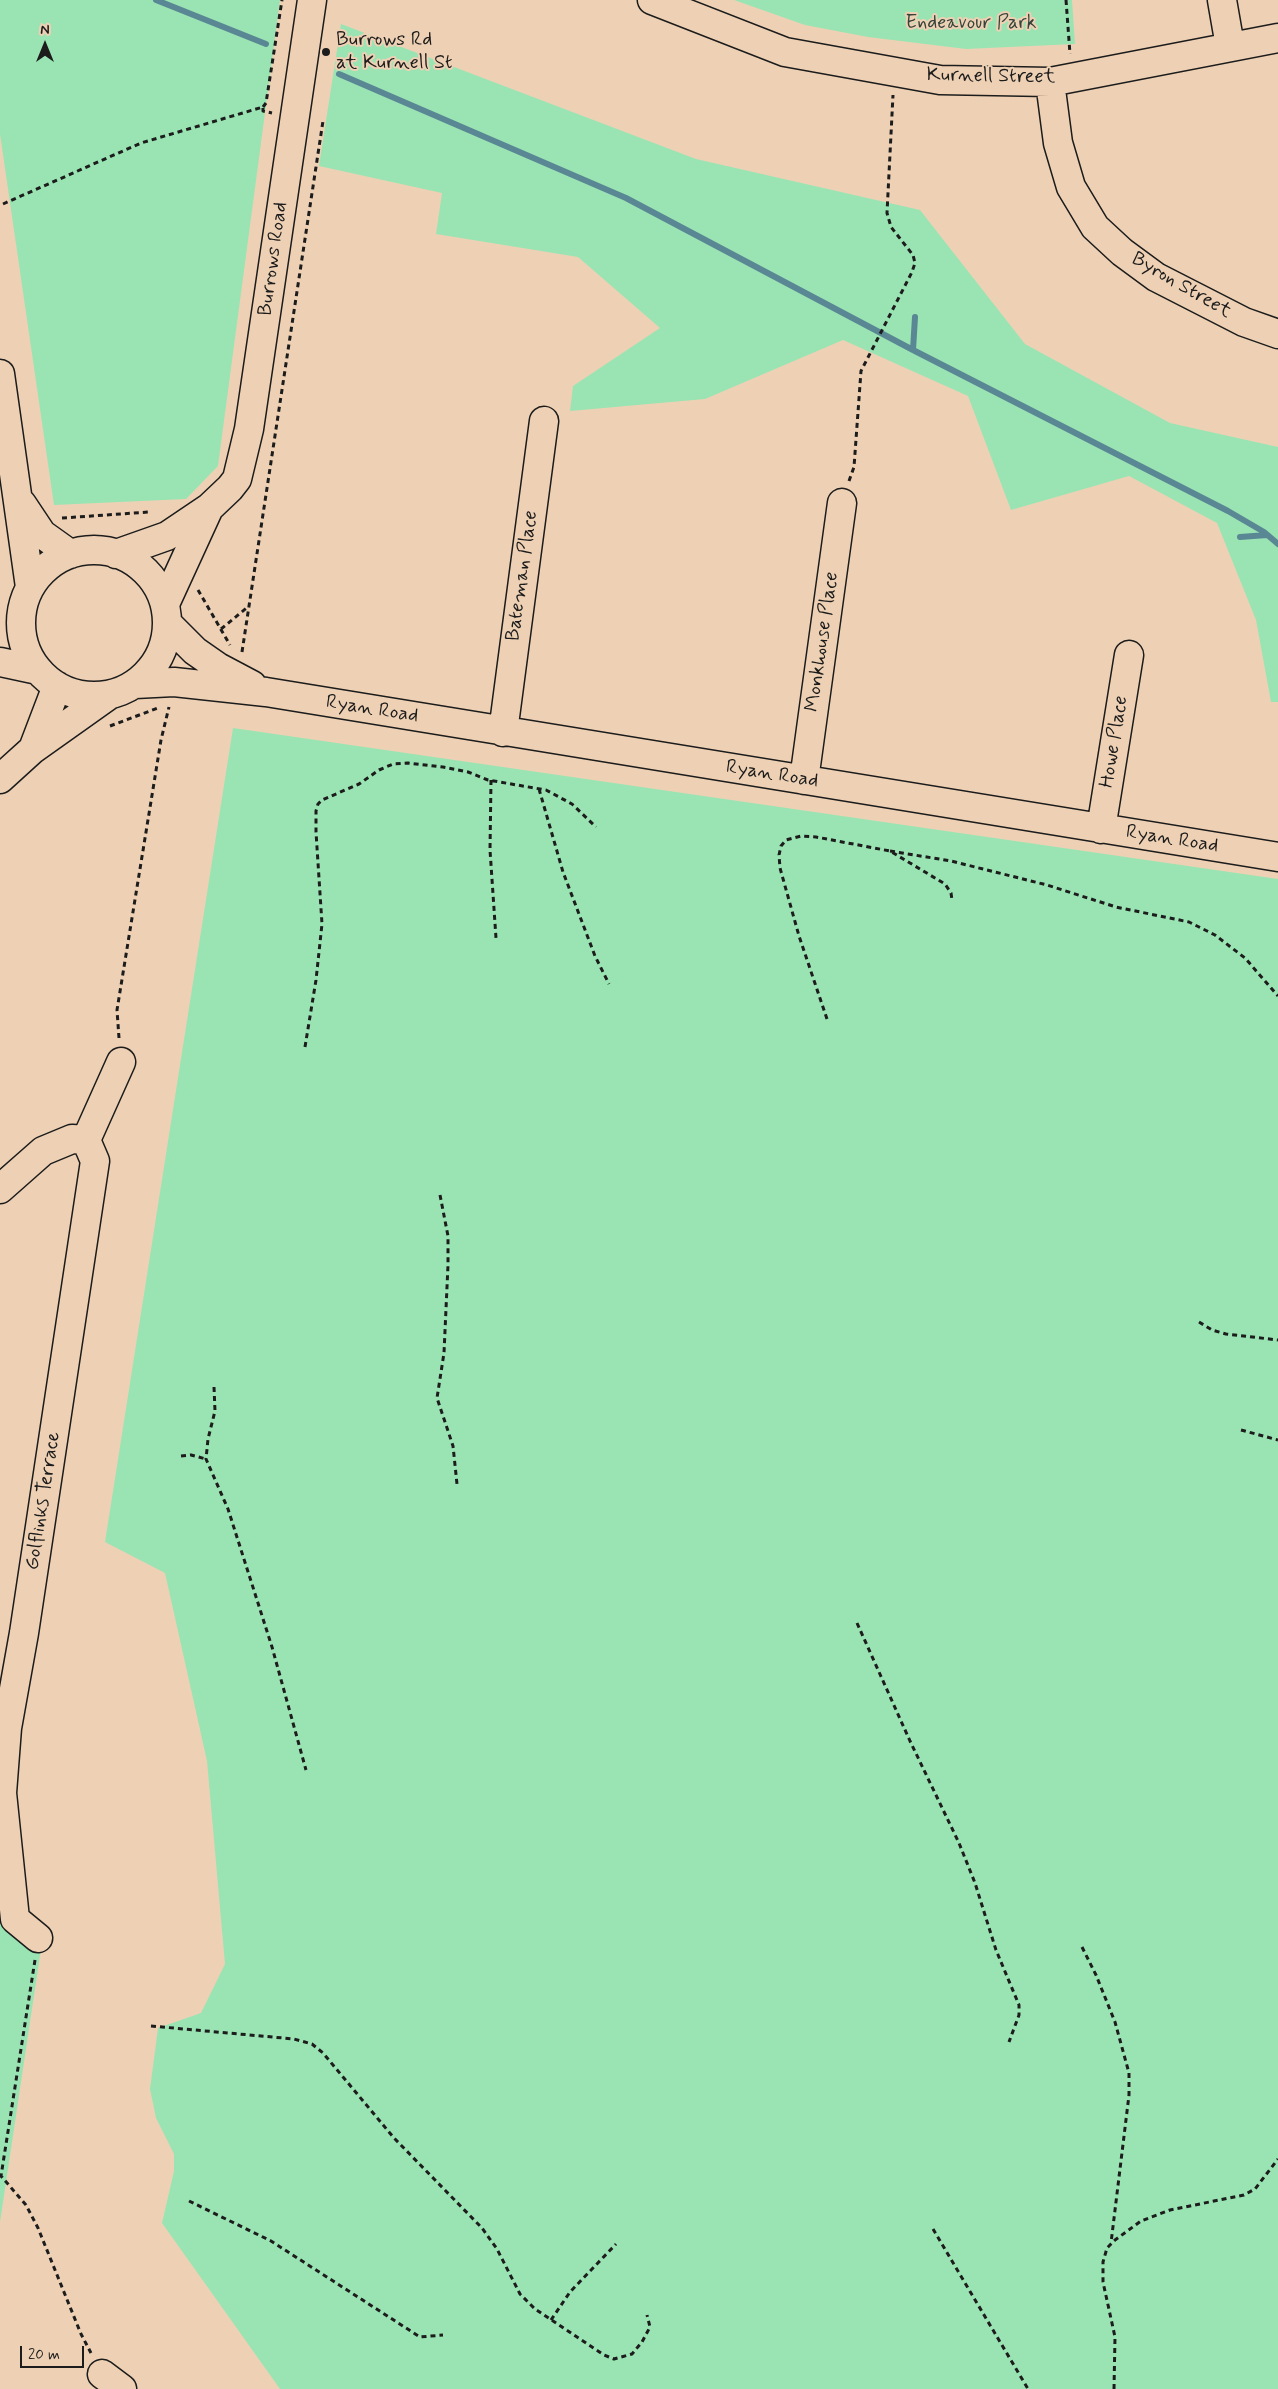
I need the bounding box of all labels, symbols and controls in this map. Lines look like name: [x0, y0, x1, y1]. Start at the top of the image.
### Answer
park label: Endeavour Park: [906, 12, 1036, 36]
north arrow: [20, 20, 70, 70]
text: N: [40, 21, 50, 39]
place label: Burrows Rd at Kurnell St: [336, 29, 453, 76]
marker: Burrows Rd at Kurnell St: [320, 46, 332, 58]
street label: Kurnell Street: [926, 64, 1056, 90]
street label: Burrows Road: [254, 201, 294, 317]
street label: Byron Street: [1127, 248, 1235, 324]
street label: Bateman Place: [502, 509, 544, 643]
street label: Monkhouse Place: [801, 570, 845, 714]
street label: Ryan Road: [324, 691, 420, 729]
street label: Howe Place: [1096, 694, 1134, 790]
street label: Ryan Road: [724, 756, 820, 794]
street label: Ryan Road: [1124, 821, 1220, 859]
street label: Golflinks Terrace: [21, 1430, 67, 1572]
scale bar: [22, 2336, 86, 2368]
text: 20 m: [28, 2345, 60, 2365]

